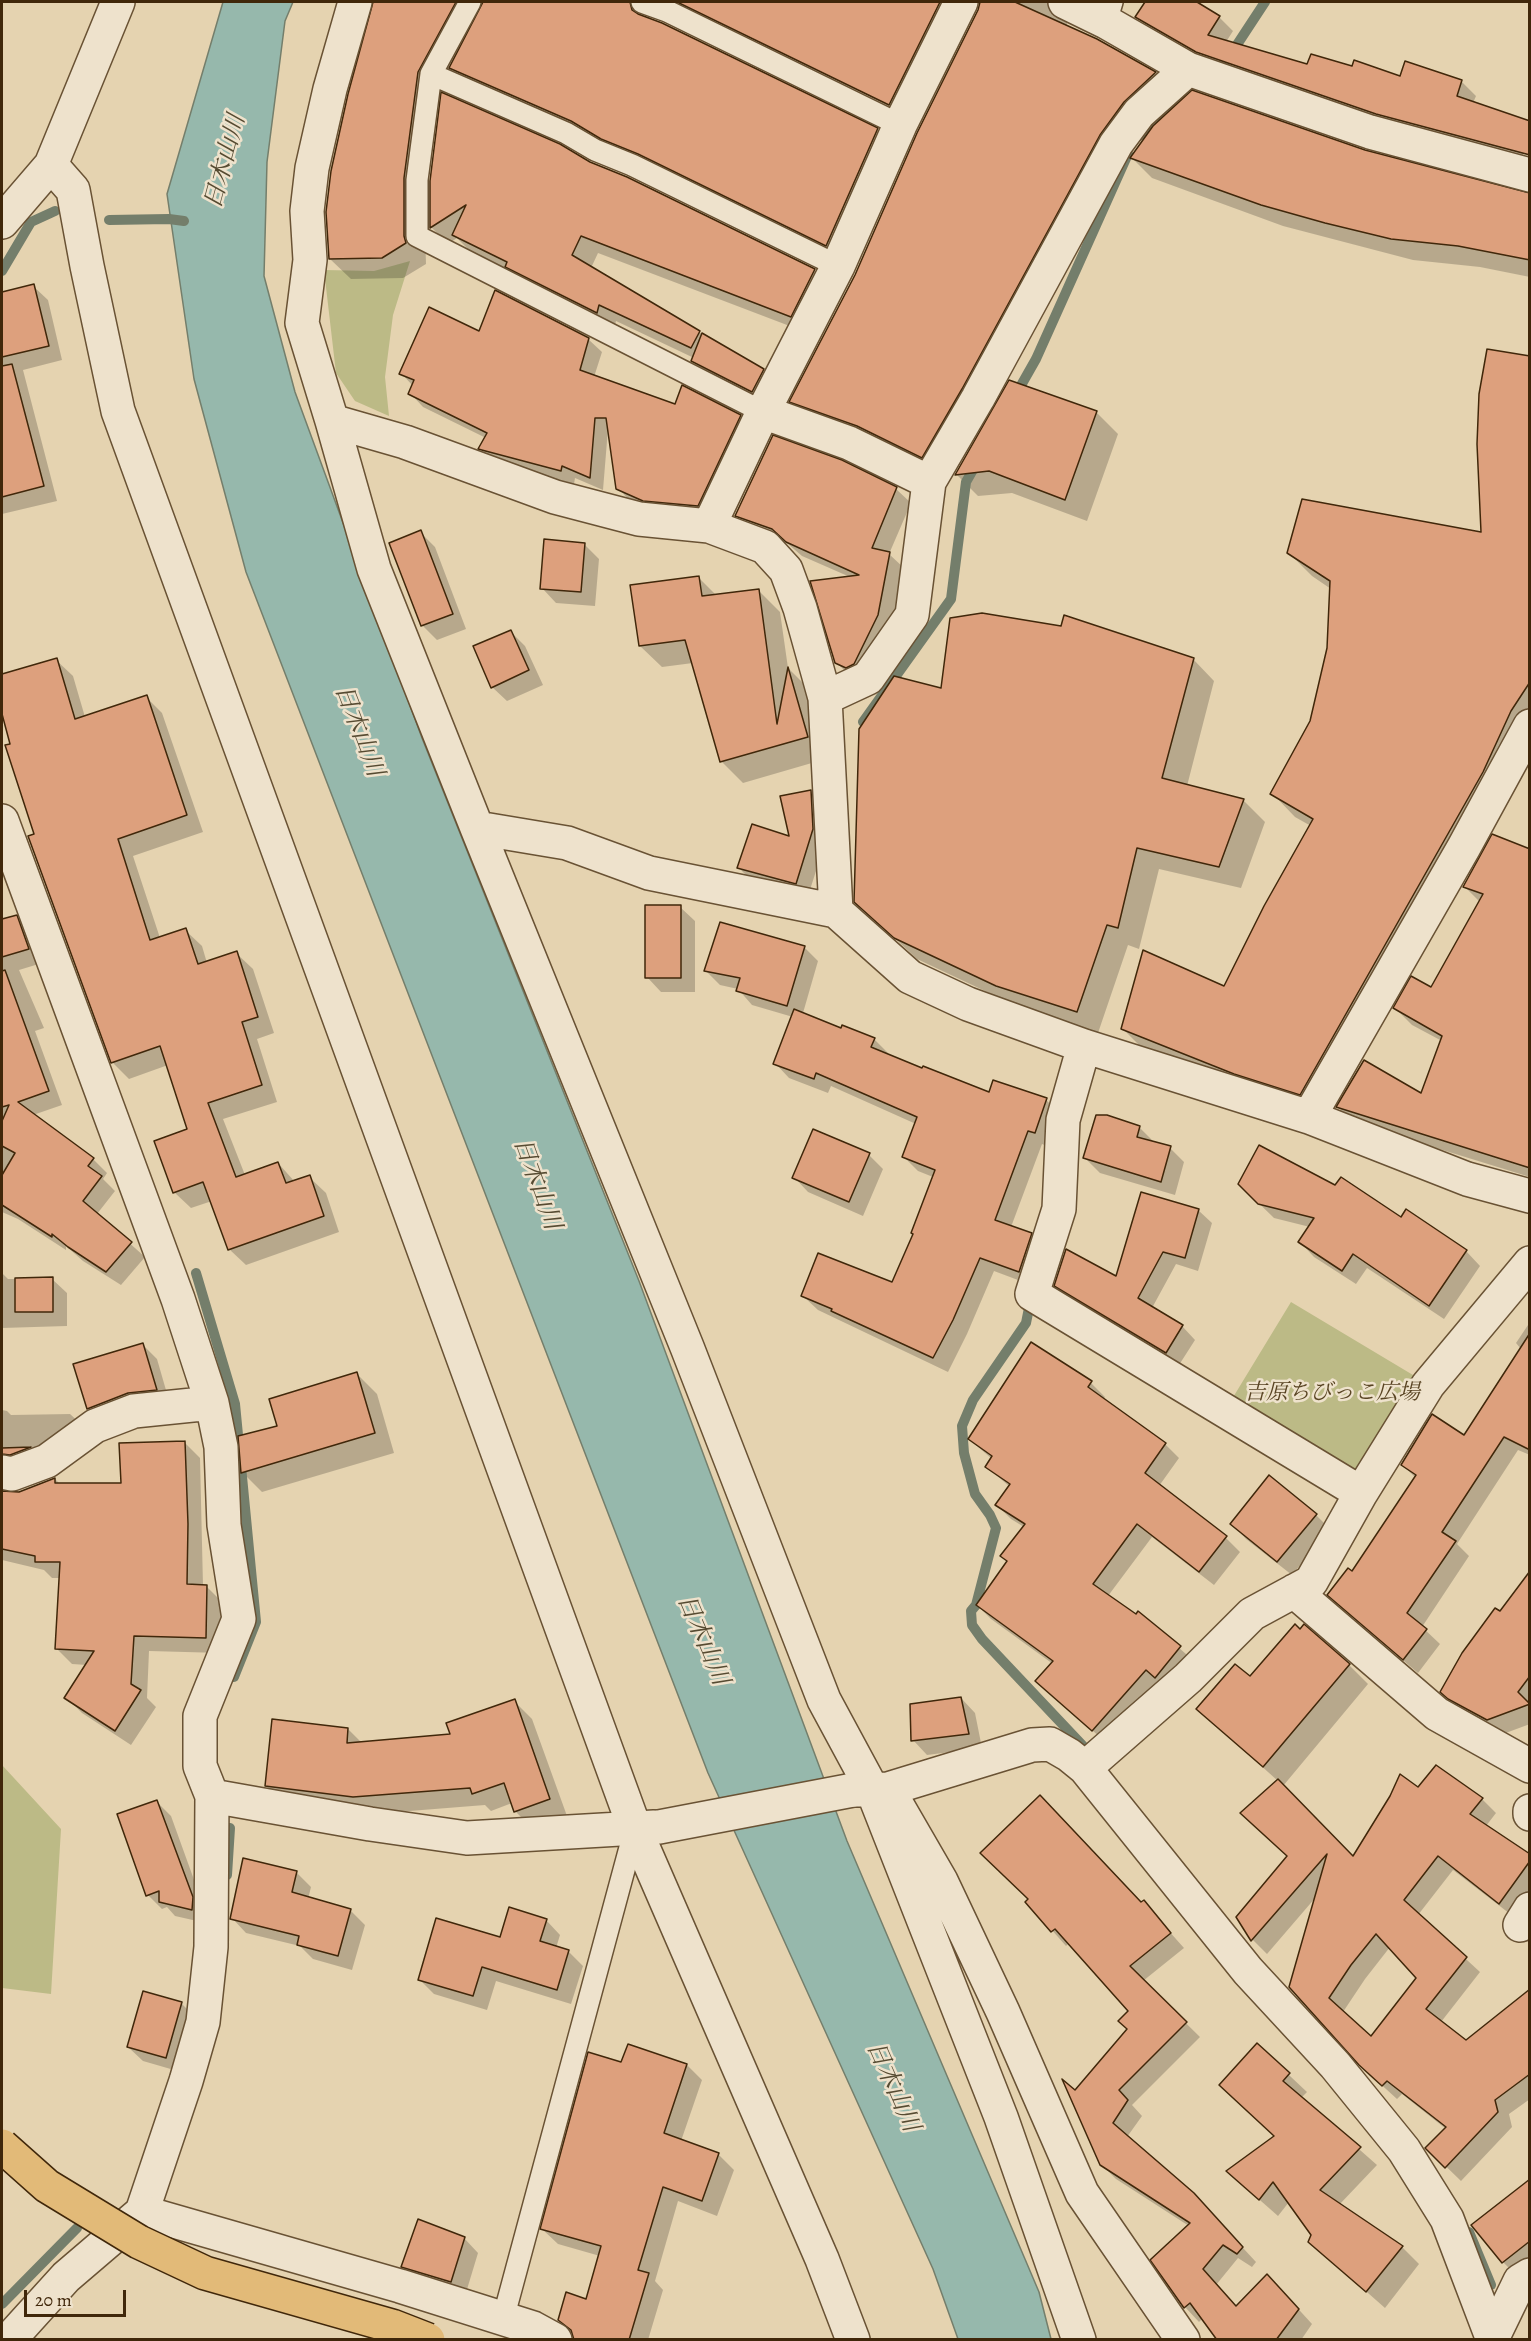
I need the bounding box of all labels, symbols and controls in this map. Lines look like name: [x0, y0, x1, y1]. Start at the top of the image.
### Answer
water label: 日木山川: [200, 112, 252, 212]
water label: 日木山川: [327, 681, 389, 781]
water label: 日木山川: [506, 1134, 566, 1234]
park label: 吉原ちびっこ広場: [1244, 1381, 1420, 1407]
water label: 日木山川: [670, 1590, 734, 1690]
water label: 日木山川: [859, 2037, 925, 2137]
scale bar: [27, 2278, 129, 2316]
text: 20 m: [35, 2288, 72, 2312]

